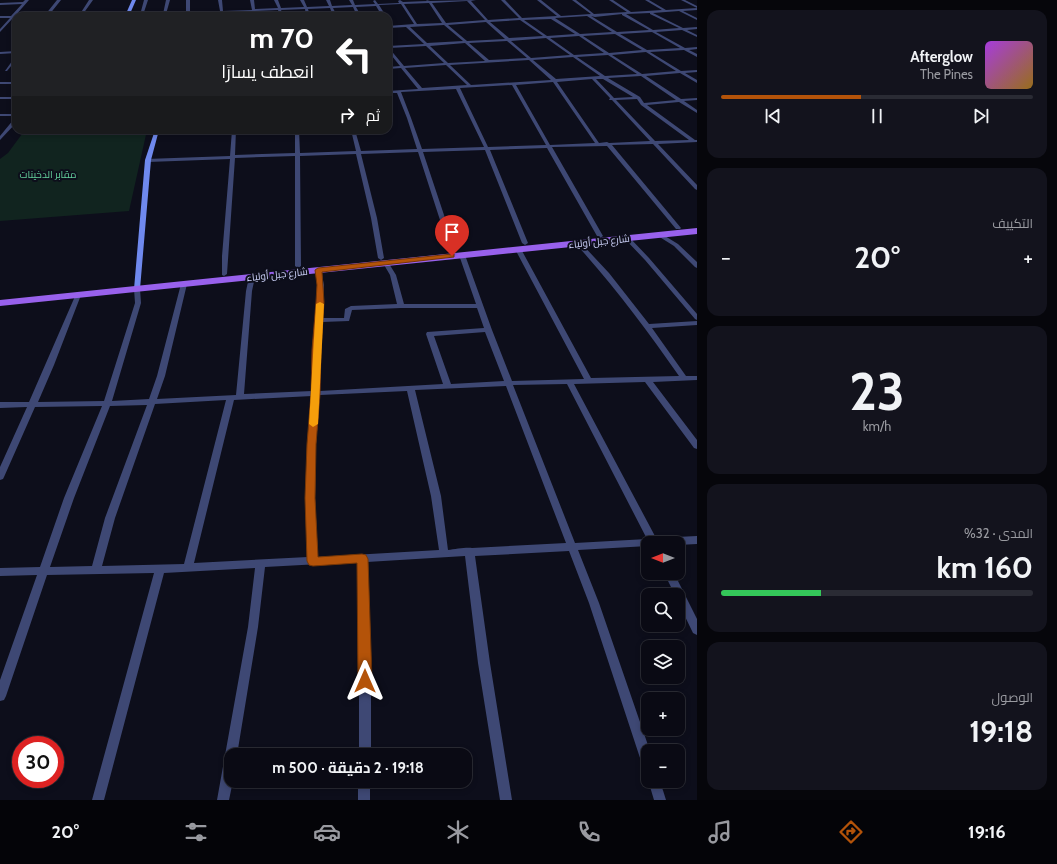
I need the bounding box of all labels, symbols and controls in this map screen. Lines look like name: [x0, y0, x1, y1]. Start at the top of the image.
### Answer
text: 70 m: [250, 21, 314, 55]
icon: left: [328, 28, 380, 80]
text: Afterglow: [910, 48, 973, 66]
text: انعطف يسارًا: [221, 61, 314, 83]
text: The Pines: [920, 66, 973, 82]
icon: right: [336, 104, 358, 126]
icon: previous: [762, 105, 784, 127]
icon: pause: [866, 105, 888, 127]
icon: next: [970, 105, 992, 127]
text: ثم: [366, 107, 380, 125]
park label: مقابر الدخينات: [20, 168, 76, 181]
pin: [435, 215, 469, 256]
text: التكييف: [992, 215, 1033, 231]
icon: arrive: [441, 221, 463, 243]
street label: شارع جبل أولياء: [568, 232, 630, 251]
text: 20°: [854, 239, 900, 276]
text: −: [721, 244, 731, 271]
text: +: [1023, 244, 1033, 271]
street label: شارع جبل أولياء: [246, 265, 308, 284]
text: 23: [849, 360, 905, 423]
text: km/h: [863, 418, 891, 434]
text: المدى · 32%: [964, 525, 1033, 541]
north arrow: [641, 536, 685, 580]
map controls: [641, 536, 685, 788]
text: 160 km: [936, 549, 1033, 586]
button: search: [641, 588, 685, 632]
button: layers: [641, 640, 685, 684]
position arrow: [344, 660, 386, 702]
text: الوصول: [992, 689, 1033, 705]
button: +: [641, 692, 685, 736]
text: 19:18: [969, 713, 1033, 750]
speed limit sign: 30: [12, 736, 64, 788]
button: −: [641, 744, 685, 788]
text: 19:18 · 2 دقيقة · 500 m: [272, 759, 424, 777]
icon: filters: [182, 818, 210, 846]
icon: car: [313, 818, 341, 846]
icon: climate: [444, 818, 472, 846]
icon: phone: [575, 818, 603, 846]
icon: music: [706, 818, 734, 846]
icon: directions: [837, 818, 865, 846]
text: 20°: [52, 821, 79, 843]
text: 19:16: [968, 821, 1006, 843]

